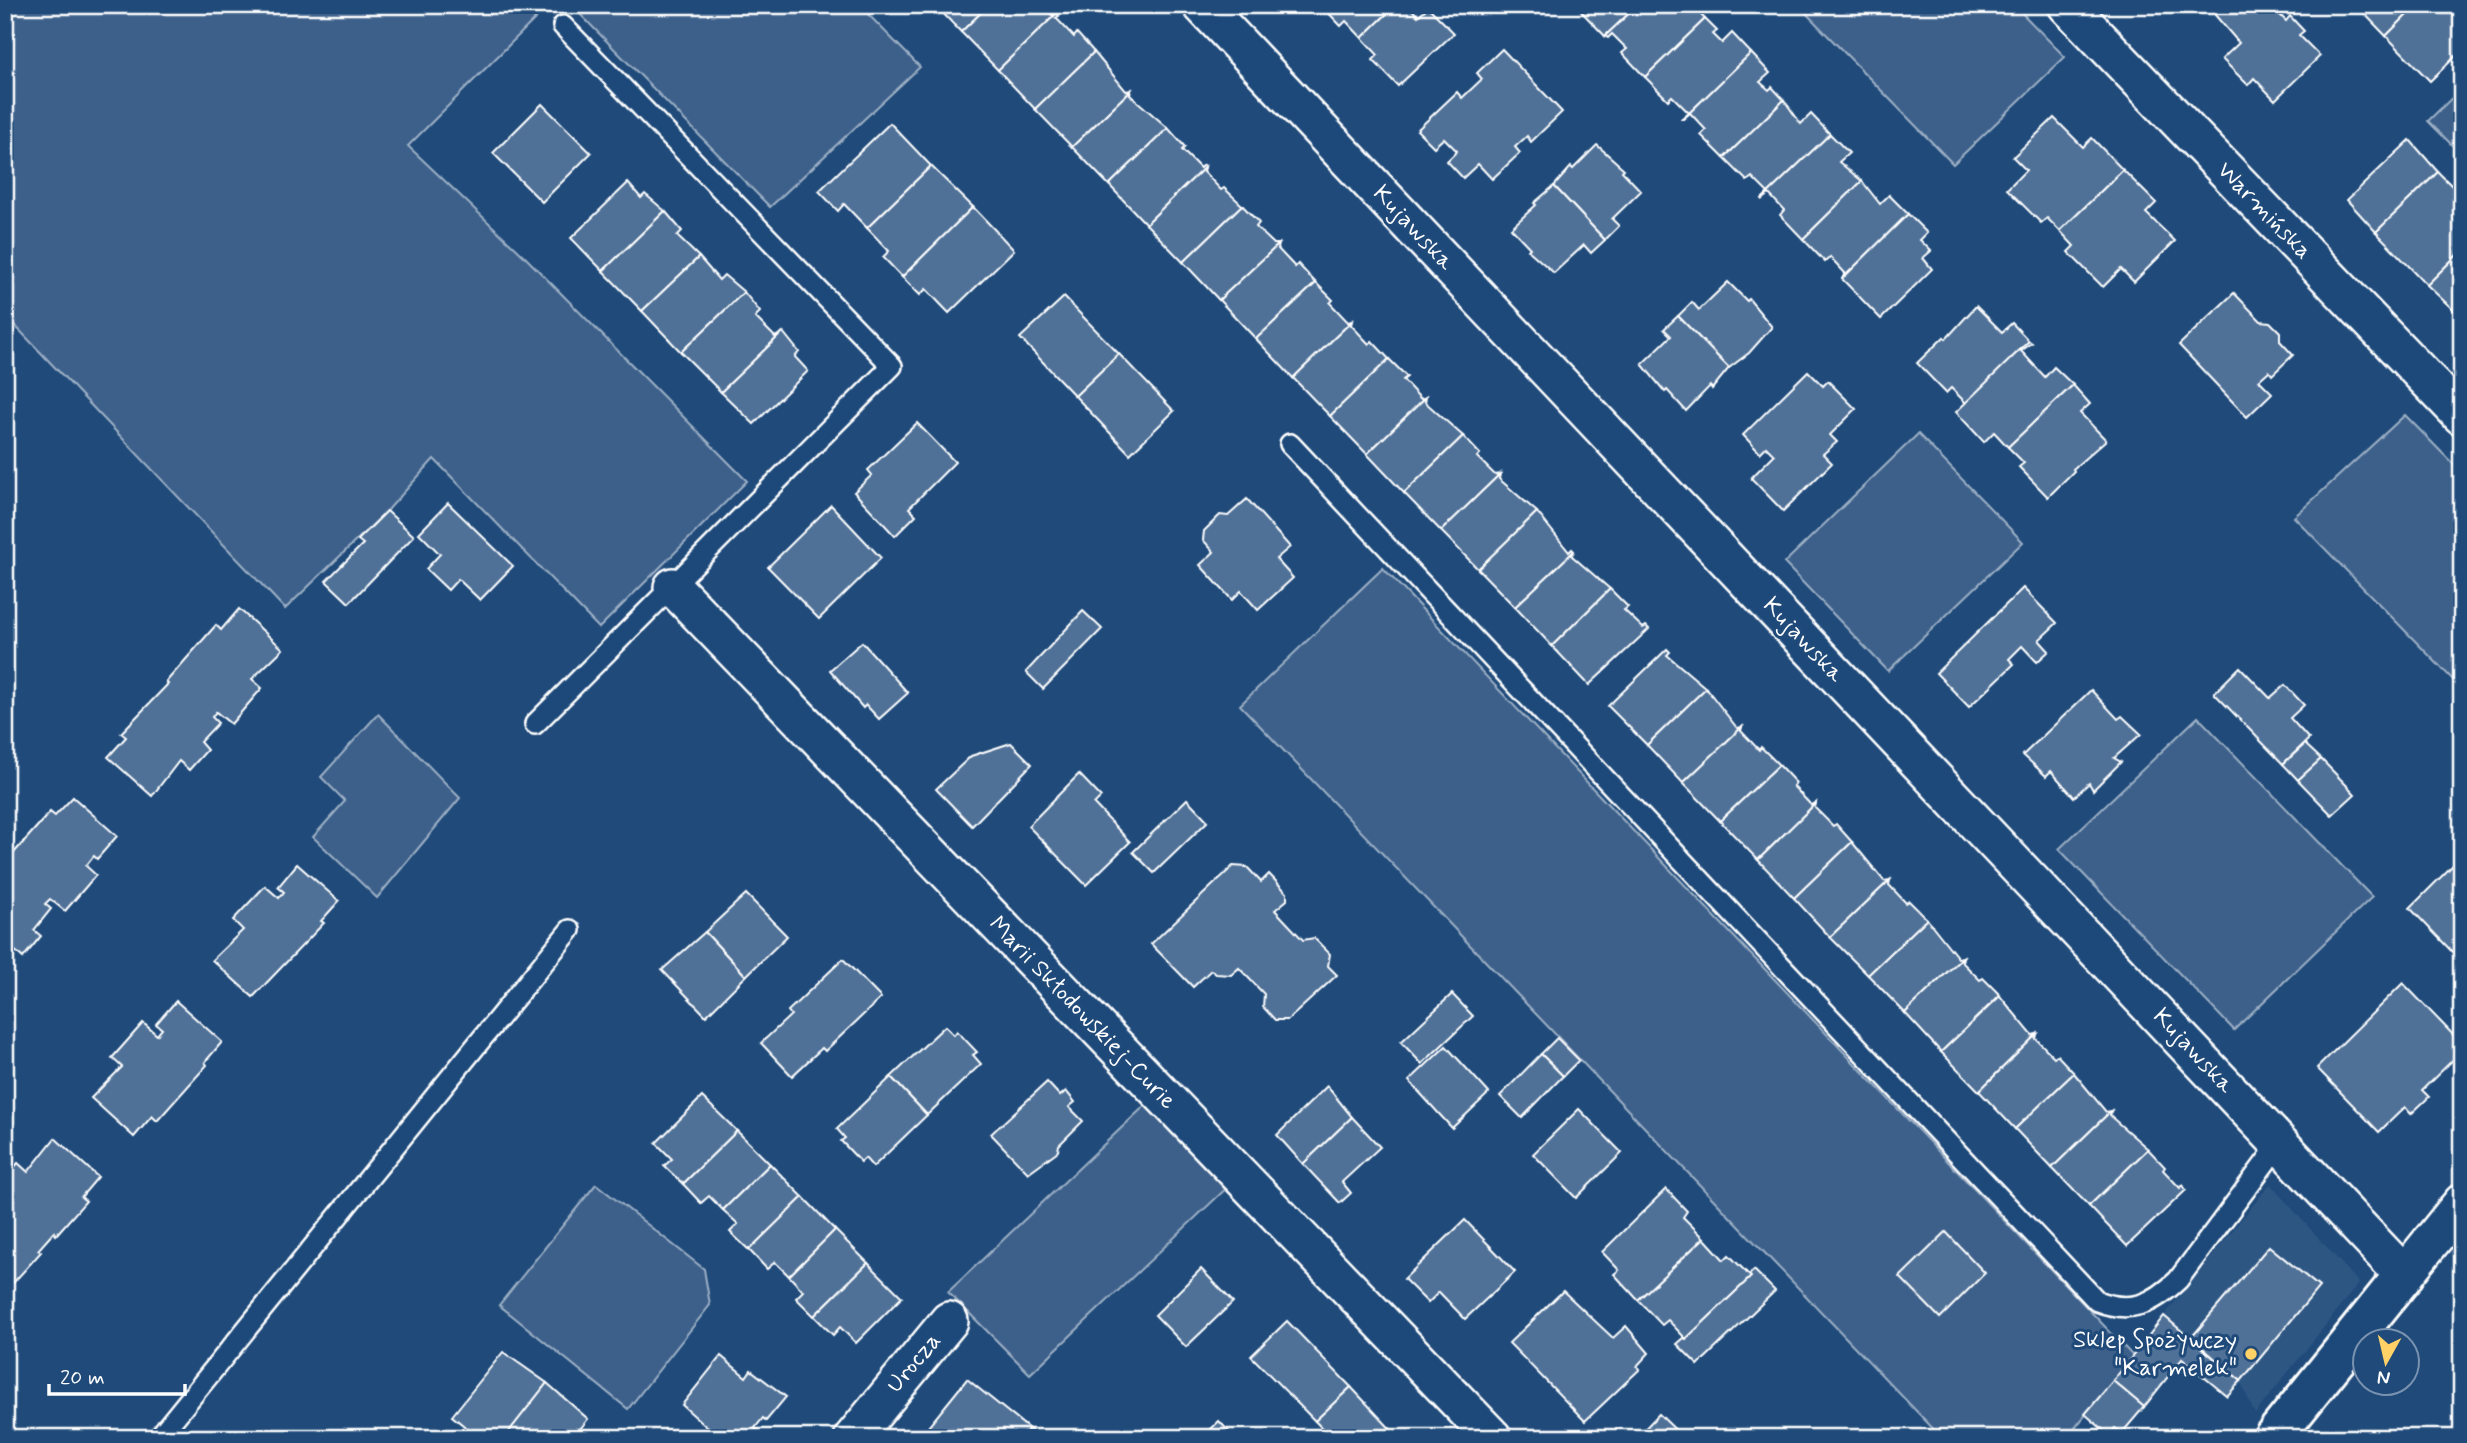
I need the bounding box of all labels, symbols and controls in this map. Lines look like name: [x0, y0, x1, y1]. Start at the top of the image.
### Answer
street label: Warmińska: [2210, 156, 2318, 266]
street label: Kujawska: [1366, 179, 1461, 278]
street label: Kujawska: [1756, 591, 1851, 690]
street label: Marii Skłodowskiej-Curie: [981, 910, 1183, 1116]
street label: Kujawska: [2146, 1002, 2241, 1101]
place label: Sklep Spożywczy "Karmelek": [2073, 1325, 2237, 1384]
street label: Urocza: [880, 1326, 948, 1400]
north arrow: [2352, 1328, 2422, 1398]
marker: Sklep Spożywczy "Karmelek": [2243, 1346, 2259, 1362]
scale bar: [49, 1352, 186, 1396]
text: 20 m: [60, 1364, 105, 1392]
text: N: [2376, 1364, 2392, 1391]

